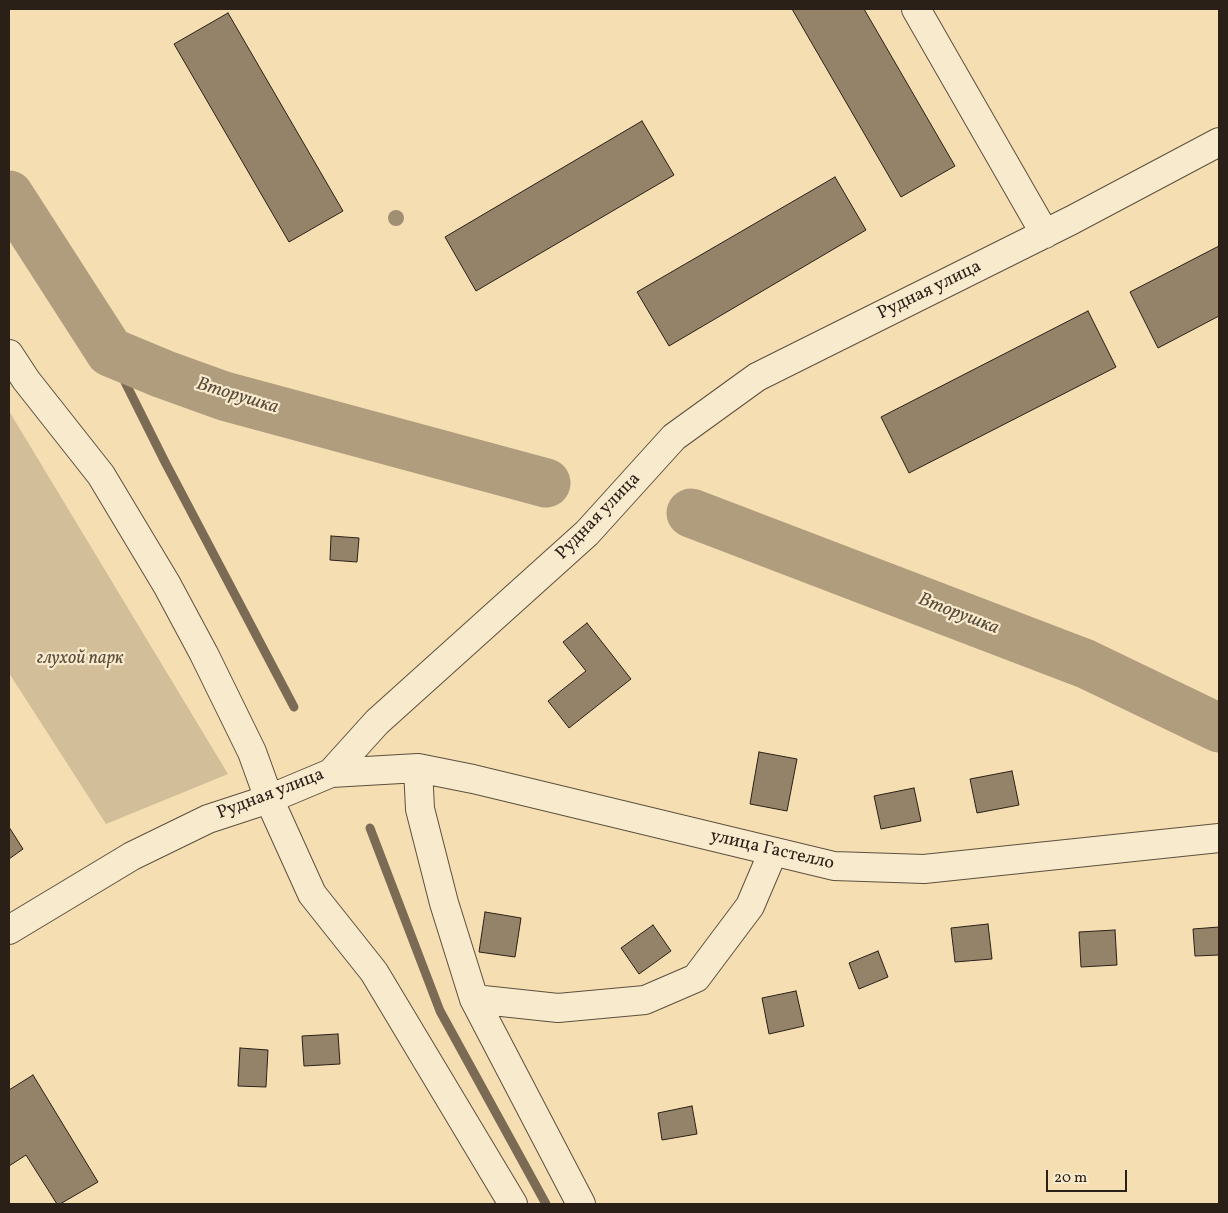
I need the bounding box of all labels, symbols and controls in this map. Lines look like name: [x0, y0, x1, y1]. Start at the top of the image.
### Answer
street label: Рудная улица: [875, 257, 985, 325]
water label: Вторушка: [193, 374, 281, 420]
street label: Рудная улица: [552, 469, 646, 565]
water label: Вторушка: [914, 589, 1002, 641]
park label: глухой парк: [37, 649, 123, 671]
street label: Рудная улица: [214, 765, 328, 825]
street label: улица Гастелло: [708, 826, 836, 876]
scale bar: [1048, 1160, 1129, 1192]
text: 20 m: [1054, 1168, 1087, 1189]

